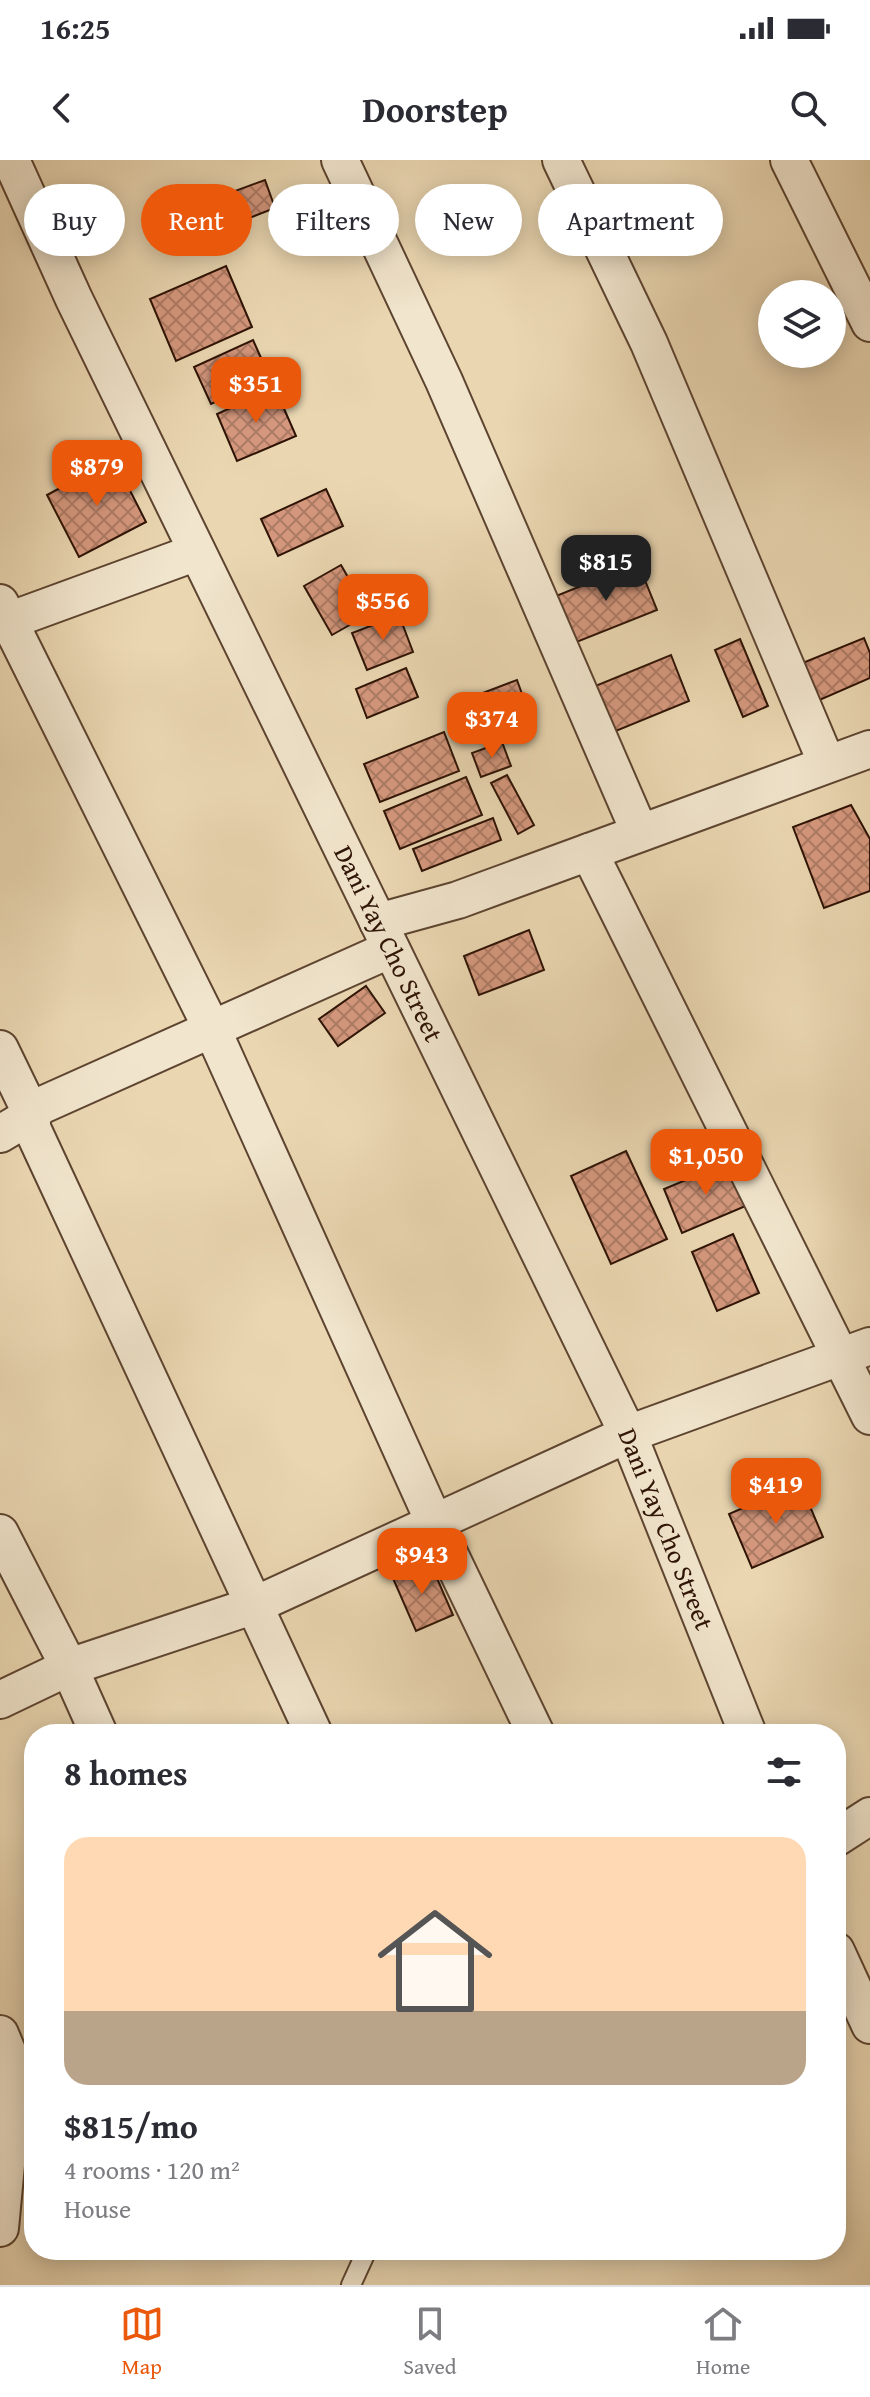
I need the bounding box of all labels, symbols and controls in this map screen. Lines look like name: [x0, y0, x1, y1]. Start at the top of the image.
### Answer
text: 16:25: [40, 6, 111, 50]
text: Doorstep: [362, 82, 508, 135]
icon: back: [40, 86, 84, 130]
icon: search: [786, 86, 830, 130]
chip: Buy: [24, 184, 125, 256]
chip: Rent: [141, 184, 252, 256]
chip: Filters: [268, 184, 399, 256]
chip: New: [415, 184, 522, 256]
chip: Apartment: [538, 184, 723, 256]
map controls: [758, 280, 846, 368]
button: layers: [758, 280, 846, 368]
pin: $351: [209, 357, 303, 425]
text: $351: [229, 363, 283, 402]
pin: $879: [50, 440, 144, 508]
text: $879: [70, 446, 124, 485]
pin: $815: [559, 535, 653, 603]
text: $815: [579, 541, 633, 580]
pin: $556: [336, 574, 430, 642]
text: $556: [356, 580, 410, 619]
pin: $374: [445, 692, 539, 760]
text: $374: [465, 698, 519, 737]
street label: Dani Yay Cho Street: [325, 839, 454, 1048]
pin: $1,050: [641, 1129, 771, 1197]
text: $1,050: [669, 1135, 743, 1174]
street label: Dani Yay Cho Street: [609, 1422, 724, 1636]
pin: $419: [729, 1458, 823, 1526]
text: $419: [749, 1464, 803, 1503]
pin: $943: [375, 1528, 469, 1596]
text: $943: [395, 1534, 449, 1573]
text: 8 homes: [64, 1748, 188, 1797]
icon: filters: [762, 1750, 806, 1794]
icon: home: [363, 1889, 507, 2033]
text: $815/mo: [64, 2101, 198, 2150]
text: 4 rooms · 120 m²: [64, 2150, 240, 2189]
text: House: [64, 2189, 131, 2228]
tab: Map: [120, 2302, 164, 2382]
tab: Saved: [403, 2302, 457, 2382]
tab: Home: [696, 2302, 750, 2382]

